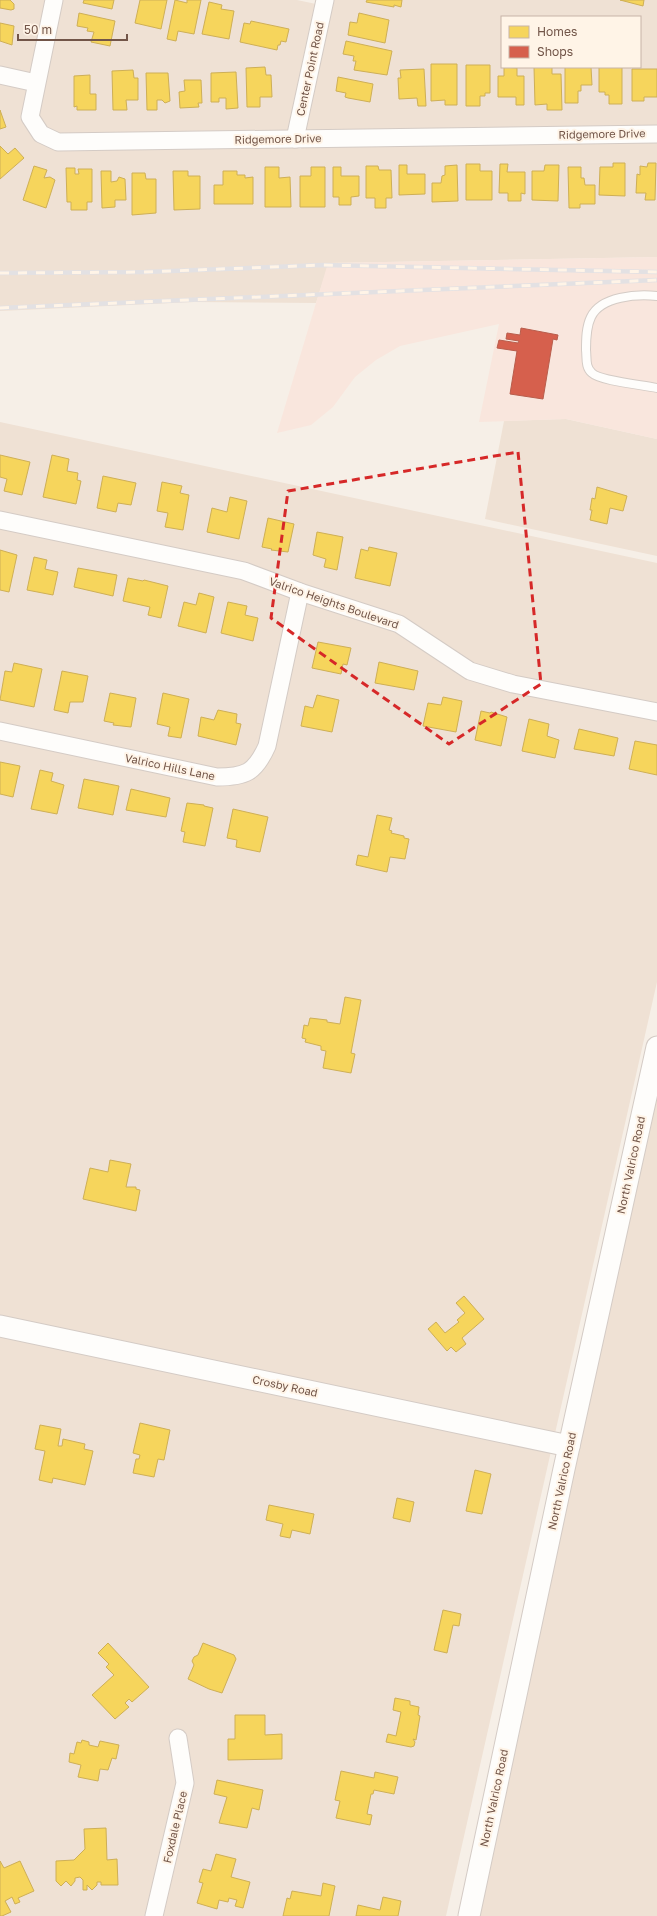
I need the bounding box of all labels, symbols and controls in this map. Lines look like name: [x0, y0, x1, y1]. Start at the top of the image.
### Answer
scale bar: [18, 16, 127, 42]
legend: [501, 16, 641, 68]
street label: Center Point Road: [293, 21, 326, 117]
text: 50 m: [24, 22, 52, 37]
text: Homes: [537, 24, 577, 39]
text: Shops: [537, 44, 573, 59]
street label: Ridgemore Drive: [558, 126, 646, 141]
street label: Ridgemore Drive: [234, 131, 322, 146]
street label: Valrico Heights Boulevard: [268, 574, 401, 631]
street label: Valrico Hills Lane: [124, 751, 216, 782]
street label: North Valrico Road: [614, 1115, 647, 1215]
street label: Crosby Road: [251, 1372, 319, 1399]
street label: North Valrico Road: [545, 1431, 578, 1531]
street label: North Valrico Road: [477, 1748, 510, 1848]
street label: Foxdale Place: [160, 1790, 189, 1864]

